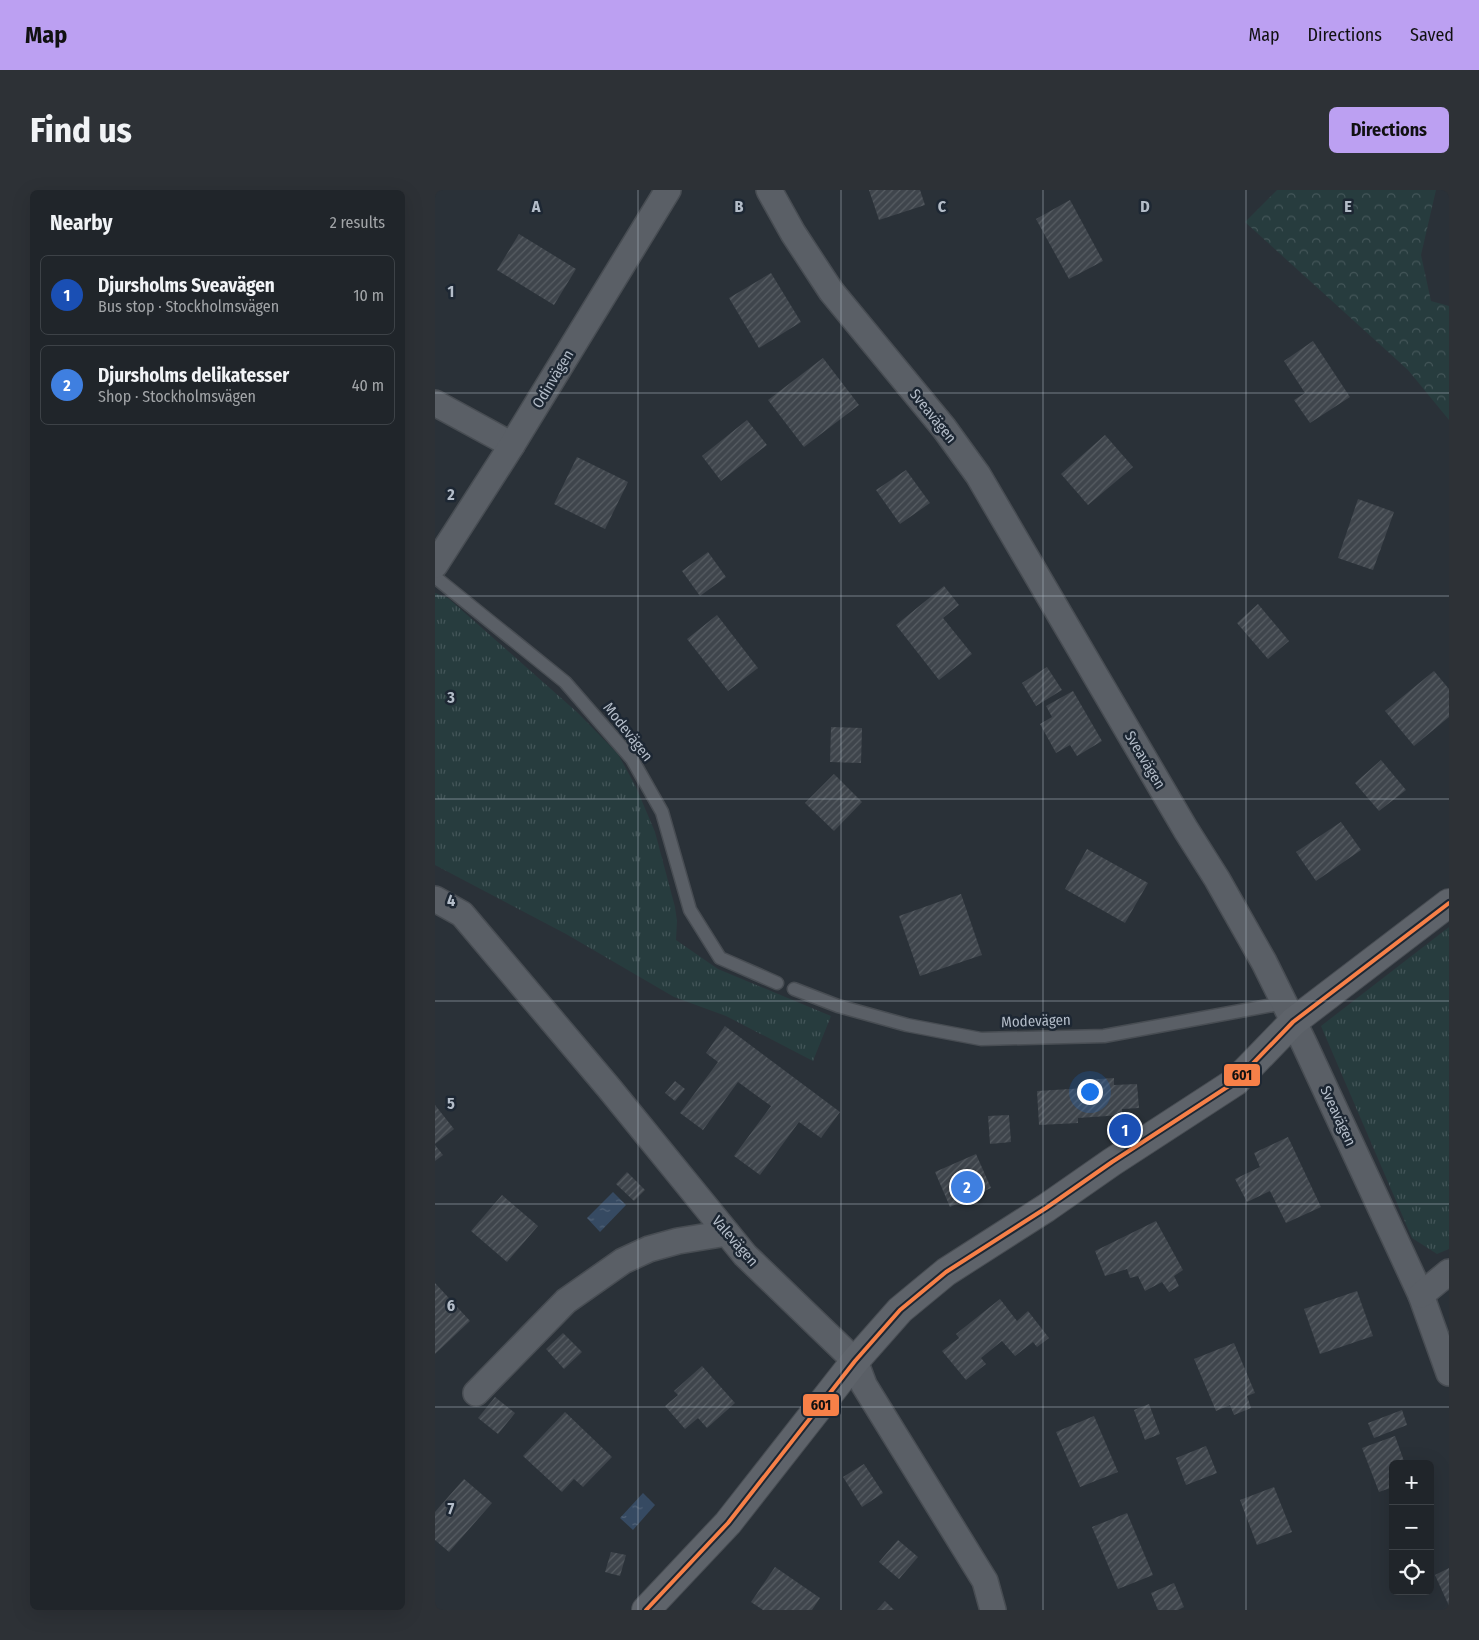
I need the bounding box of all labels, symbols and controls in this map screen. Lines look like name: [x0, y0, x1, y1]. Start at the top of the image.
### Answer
text: Map: [25, 21, 67, 49]
text: Map: [1248, 24, 1280, 46]
text: Directions: [1308, 24, 1382, 46]
text: Saved: [1410, 24, 1454, 46]
button: Directions: [1329, 107, 1449, 153]
text: Find us: [30, 109, 132, 151]
text: A: [531, 197, 541, 216]
text: B: [735, 197, 744, 216]
text: C: [938, 197, 947, 216]
text: D: [1140, 197, 1150, 216]
text: E: [1344, 197, 1352, 216]
text: Nearby: [50, 210, 112, 236]
text: 2 results: [330, 213, 385, 232]
text: Djursholms Sveavägen: [98, 274, 275, 297]
text: 1: [448, 282, 454, 301]
text: 1: [64, 286, 70, 305]
text: 10 m: [353, 286, 384, 305]
text: Bus stop · Stockholmsvägen: [98, 297, 279, 316]
street label: Odinvägen: [529, 347, 577, 411]
text: Djursholms delikatesser: [98, 364, 289, 387]
text: 2: [63, 376, 71, 395]
text: 40 m: [352, 376, 384, 395]
street label: Sveavägen: [906, 385, 960, 447]
text: Shop · Stockholmsvägen: [98, 387, 256, 406]
text: 2: [446, 485, 455, 504]
text: 3: [446, 688, 455, 707]
street label: Modevägen: [599, 699, 657, 765]
street label: Sveavägen: [1121, 728, 1169, 792]
text: 4: [447, 891, 455, 910]
street label: Modevägen: [1001, 1011, 1071, 1031]
line badge: 601: [1223, 1063, 1261, 1087]
text: 601: [1232, 1067, 1252, 1084]
your location: [1077, 1079, 1103, 1105]
street label: Sveavägen: [1316, 1083, 1360, 1149]
text: 5: [447, 1094, 455, 1113]
pin: 1: [1109, 1111, 1141, 1149]
pin: 2: [951, 1168, 983, 1206]
street label: Valevägen: [708, 1212, 762, 1270]
text: 6: [447, 1296, 455, 1315]
line badge: 601: [802, 1393, 840, 1417]
text: 601: [811, 1397, 831, 1414]
map controls: [1389, 1460, 1434, 1595]
button: +: [1389, 1460, 1434, 1505]
text: 7: [448, 1499, 455, 1518]
button: −: [1389, 1505, 1434, 1550]
button: locate: [1389, 1550, 1434, 1595]

